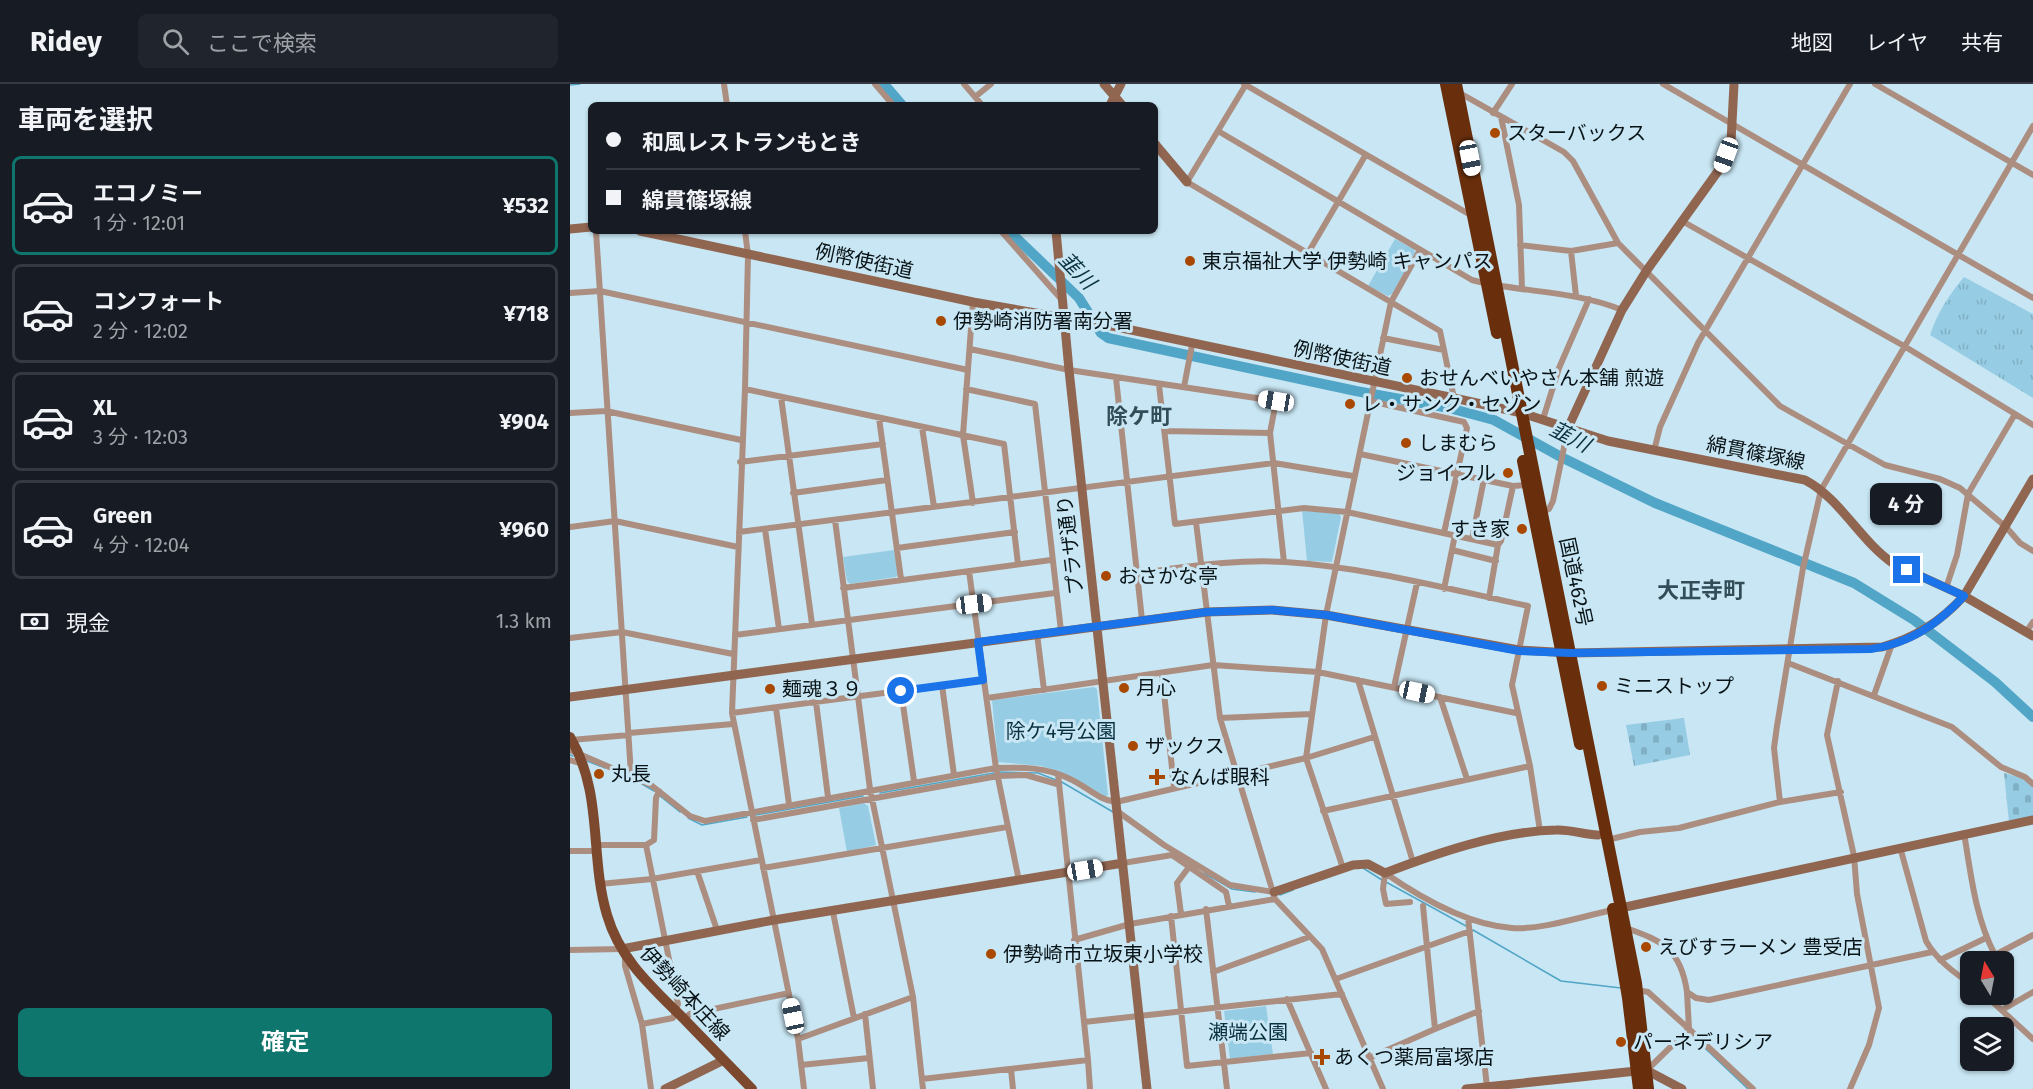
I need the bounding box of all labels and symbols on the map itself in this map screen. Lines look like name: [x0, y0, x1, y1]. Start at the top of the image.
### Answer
place label: スターバックス: [1507, 121, 1646, 145]
marker: スターバックス: [1488, 126, 1502, 140]
car: [1711, 135, 1741, 175]
car: [1458, 139, 1482, 177]
street label: 例幣使街道: [813, 239, 915, 283]
water label: 韮川: [1053, 247, 1102, 297]
place label: 東京福祉大学 伊勢崎 キャンパス: [1202, 249, 1493, 273]
marker: 東京福祉大学 伊勢崎 キャンパス: [1183, 254, 1197, 268]
place label: 伊勢崎消防署南分署: [953, 309, 1133, 333]
marker: 伊勢崎消防署南分署: [934, 314, 948, 328]
street label: 例幣使街道: [1291, 336, 1393, 380]
place label: おせんベいやさん本舗 煎遊: [1419, 366, 1664, 390]
marker: おせんベいやさん本舗 煎遊: [1400, 371, 1414, 385]
car: [1257, 389, 1295, 413]
place label: レ・サンク・セゾン: [1362, 392, 1542, 416]
marker: レ・サンク・セゾン: [1343, 397, 1357, 411]
district label: 除ケ町: [1106, 403, 1172, 430]
water label: 韮川: [1545, 416, 1596, 459]
place label: しまむら: [1418, 431, 1498, 455]
street label: 綿貫篠塚線: [1705, 432, 1807, 474]
marker: しまむら: [1399, 436, 1413, 450]
place label: ジョイフル: [1396, 461, 1496, 485]
marker: ジョイフル: [1501, 466, 1515, 480]
callout: 4 分: [1871, 483, 1943, 525]
street label: プラザ通り: [1052, 494, 1088, 596]
place label: すき家: [1450, 517, 1510, 541]
marker: すき家: [1515, 522, 1529, 536]
street label: 国道462号: [1555, 535, 1597, 629]
route end: [1893, 556, 1920, 583]
place label: おさかな亭: [1118, 564, 1218, 588]
marker: おさかな亭: [1099, 569, 1113, 583]
district label: 大正寺町: [1657, 577, 1745, 604]
car: [955, 593, 993, 615]
place label: ミニストップ: [1614, 674, 1734, 698]
place label: 月心: [1136, 676, 1176, 700]
place label: 麺魂３９: [782, 677, 862, 701]
route start: [887, 677, 914, 704]
car: [1398, 679, 1436, 705]
marker: ミニストップ: [1595, 679, 1609, 693]
marker: 月心: [1117, 681, 1131, 695]
marker: 麺魂３９: [763, 682, 777, 696]
park label: 除ケ4号公園: [1006, 719, 1116, 743]
place label: ザックス: [1145, 734, 1224, 758]
marker: ザックス: [1126, 739, 1140, 753]
place label: 丸長: [611, 762, 651, 786]
place label: なんば眼科: [1170, 765, 1270, 789]
marker: 丸長: [592, 767, 606, 781]
marker: なんば眼科: [1148, 768, 1166, 786]
car: [1066, 858, 1104, 882]
place label: えびすラーメン 豊受店: [1658, 935, 1863, 959]
marker: えびすラーメン 豊受店: [1639, 940, 1653, 954]
street label: 伊勢崎本庄線: [635, 941, 735, 1045]
place label: 伊勢崎市立坂東小学校: [1003, 942, 1203, 966]
marker: 伊勢崎市立坂東小学校: [984, 947, 998, 961]
north arrow: [1960, 951, 2014, 1005]
car: [780, 997, 806, 1035]
park label: 瀬端公園: [1208, 1020, 1288, 1044]
place label: パーネデリシア: [1633, 1030, 1773, 1054]
marker: パーネデリシア: [1614, 1035, 1628, 1049]
place label: あくつ薬局富塚店: [1334, 1045, 1494, 1069]
marker: あくつ薬局富塚店: [1315, 1050, 1329, 1064]

